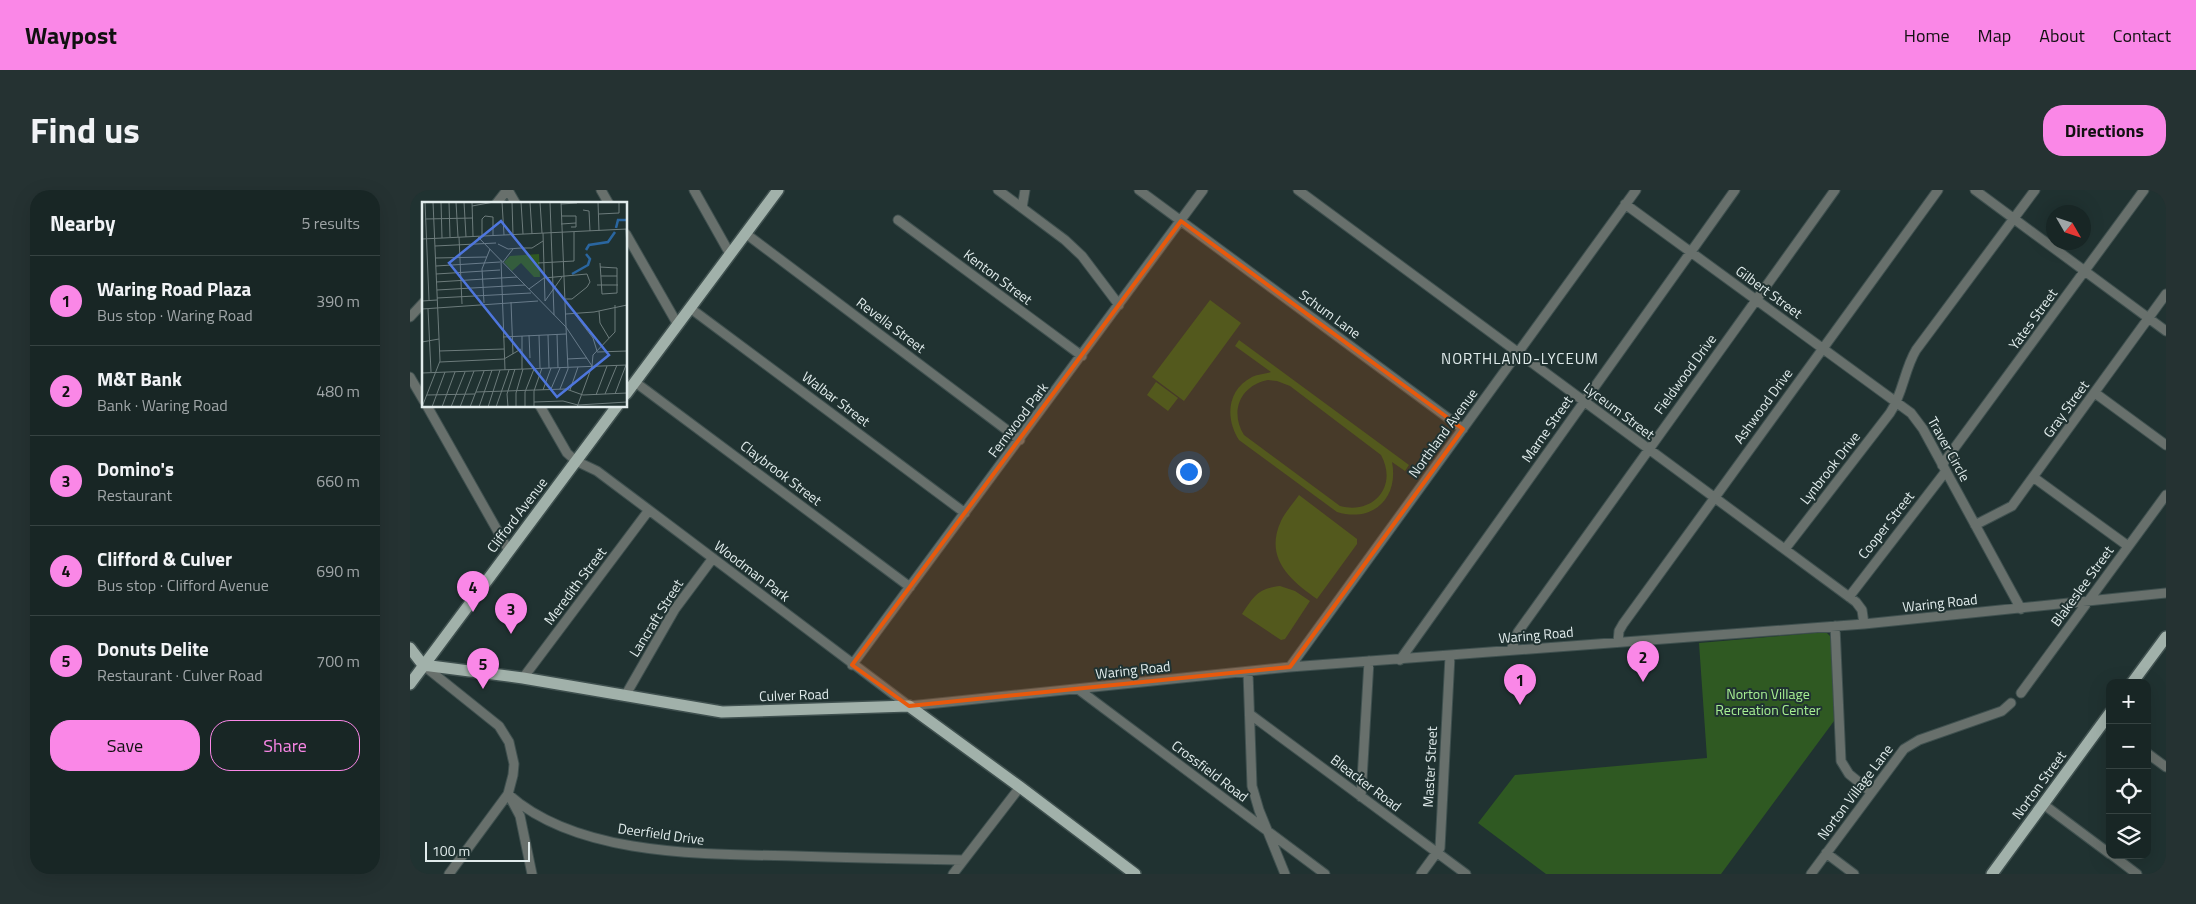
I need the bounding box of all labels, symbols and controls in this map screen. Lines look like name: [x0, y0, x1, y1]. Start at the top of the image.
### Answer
text: Waypost: [25, 17, 117, 53]
text: Home: [1904, 22, 1950, 49]
text: Map: [1978, 22, 2011, 49]
text: About: [2039, 22, 2085, 49]
text: Contact: [2113, 22, 2171, 49]
text: Find us: [30, 103, 140, 157]
button: Directions: [2043, 105, 2166, 156]
inset map: [422, 202, 628, 408]
north arrow: [2046, 205, 2091, 250]
text: Nearby: [50, 207, 115, 239]
text: 5 results: [301, 211, 360, 235]
street label: Kenton Street: [960, 244, 1037, 309]
street label: Gilbert Street: [1731, 260, 1807, 323]
text: Waring Road Plaza: [97, 274, 251, 303]
street label: Schum Lane: [1295, 284, 1365, 343]
street label: Yates Street: [2003, 284, 2062, 354]
text: 1: [62, 289, 70, 313]
text: 390 m: [316, 289, 360, 313]
street label: Revella Street: [852, 292, 930, 358]
text: Bus stop · Waring Road: [97, 303, 253, 327]
street label: Fieldwood Drive: [1648, 329, 1721, 418]
district label: NORTHLAND-LYCEUM: [1441, 347, 1599, 370]
text: M&T Bank: [97, 364, 182, 393]
street label: Ashwood Drive: [1728, 364, 1797, 448]
street label: Walbar Street: [798, 366, 875, 431]
street label: Gray Street: [2038, 376, 2094, 442]
street label: Lyceum Street: [1579, 377, 1659, 444]
street label: Fernwood Park: [982, 378, 1053, 462]
text: 2: [62, 379, 70, 403]
text: 480 m: [316, 379, 360, 403]
street label: Northland Avenue: [1403, 384, 1482, 482]
street label: Marne Street: [1516, 391, 1577, 466]
text: Bank · Waring Road: [97, 393, 228, 417]
street label: Traver Circle: [1923, 412, 1976, 485]
street label: Lynbrook Drive: [1794, 427, 1865, 509]
street label: Claybrook Street: [736, 435, 827, 510]
text: Domino's: [97, 454, 174, 483]
your location: [1176, 459, 1202, 485]
text: 3: [62, 469, 70, 493]
text: 660 m: [316, 469, 360, 493]
street label: Clifford Avenue: [481, 473, 552, 557]
text: Restaurant: [97, 483, 172, 507]
street label: Cooper Street: [1852, 486, 1919, 563]
street label: Woodman Park: [710, 535, 795, 606]
street label: Blakeslee Street: [2045, 541, 2118, 631]
street label: Meredith Street: [538, 542, 611, 629]
text: Clifford & Culver: [97, 544, 232, 573]
text: 4: [62, 559, 70, 583]
text: 690 m: [316, 559, 360, 583]
pin: 4: [457, 571, 489, 612]
text: Bus stop · Clifford Avenue: [97, 573, 269, 597]
street label: Lancraft Street: [623, 575, 688, 661]
street label: Waring Road: [1901, 588, 1978, 617]
pin: 3: [495, 593, 527, 634]
street label: Waring Road: [1498, 621, 1574, 648]
text: Donuts Delite: [97, 634, 209, 663]
pin: 2: [1627, 641, 1659, 682]
pin: 5: [467, 648, 499, 689]
text: 5: [62, 649, 70, 673]
text: 700 m: [316, 649, 360, 673]
street label: Waring Road: [1094, 655, 1171, 684]
text: Restaurant · Culver Road: [97, 663, 263, 687]
pin: 1: [1504, 664, 1536, 705]
map controls: [2106, 679, 2151, 859]
button: +: [2106, 679, 2151, 724]
street label: Culver Road: [759, 683, 829, 706]
park label: Norton Village Recreation Center: [1715, 683, 1821, 720]
button: Save: [50, 720, 200, 771]
button: Share: [210, 720, 360, 771]
button: −: [2106, 724, 2151, 769]
street label: Master Street: [1417, 726, 1442, 808]
street label: Crossfield Road: [1167, 735, 1253, 807]
street label: Norton Village Lane: [1812, 740, 1898, 844]
street label: Norton Street: [2006, 746, 2071, 823]
street label: Bleacker Road: [1326, 749, 1406, 816]
button: locate: [2106, 769, 2151, 814]
button: layers: [2106, 814, 2151, 859]
street label: Deerfield Drive: [616, 817, 706, 850]
scale bar: [425, 839, 530, 862]
text: 100 m: [432, 840, 470, 861]

